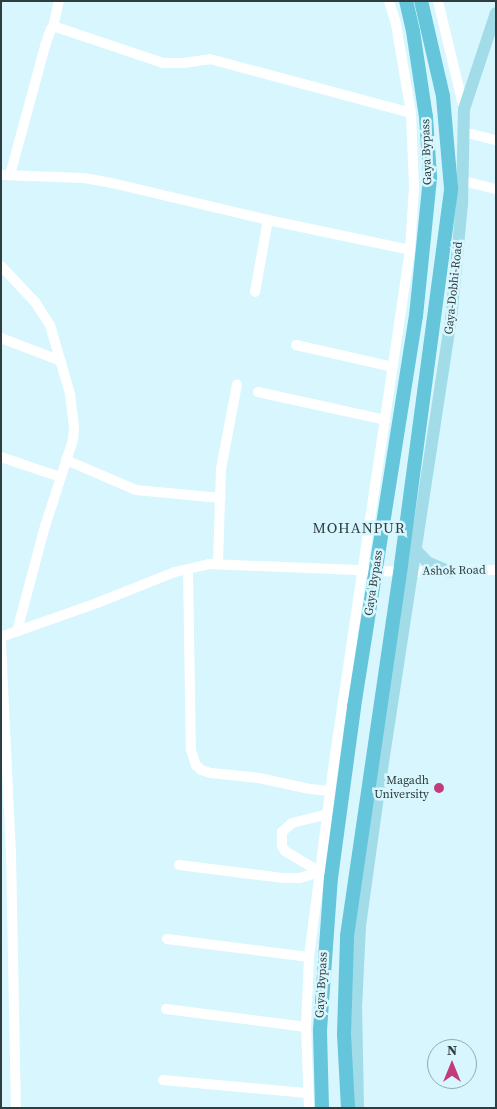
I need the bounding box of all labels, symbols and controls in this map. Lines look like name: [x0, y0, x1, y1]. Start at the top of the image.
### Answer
street label: Gaya Bypass: [419, 119, 435, 185]
street label: Gaya-Dobhi-Road: [442, 241, 466, 335]
district label: MOHANPUR: [312, 519, 406, 537]
street label: Gaya Bypass: [362, 549, 386, 617]
street label: Ashok Road: [422, 563, 486, 579]
place label: Magadh University: [374, 774, 429, 802]
marker: Magadh University: [433, 782, 445, 794]
street label: Gaya Bypass: [313, 952, 331, 1018]
north arrow: [427, 1039, 477, 1089]
text: N: [447, 1040, 457, 1060]

